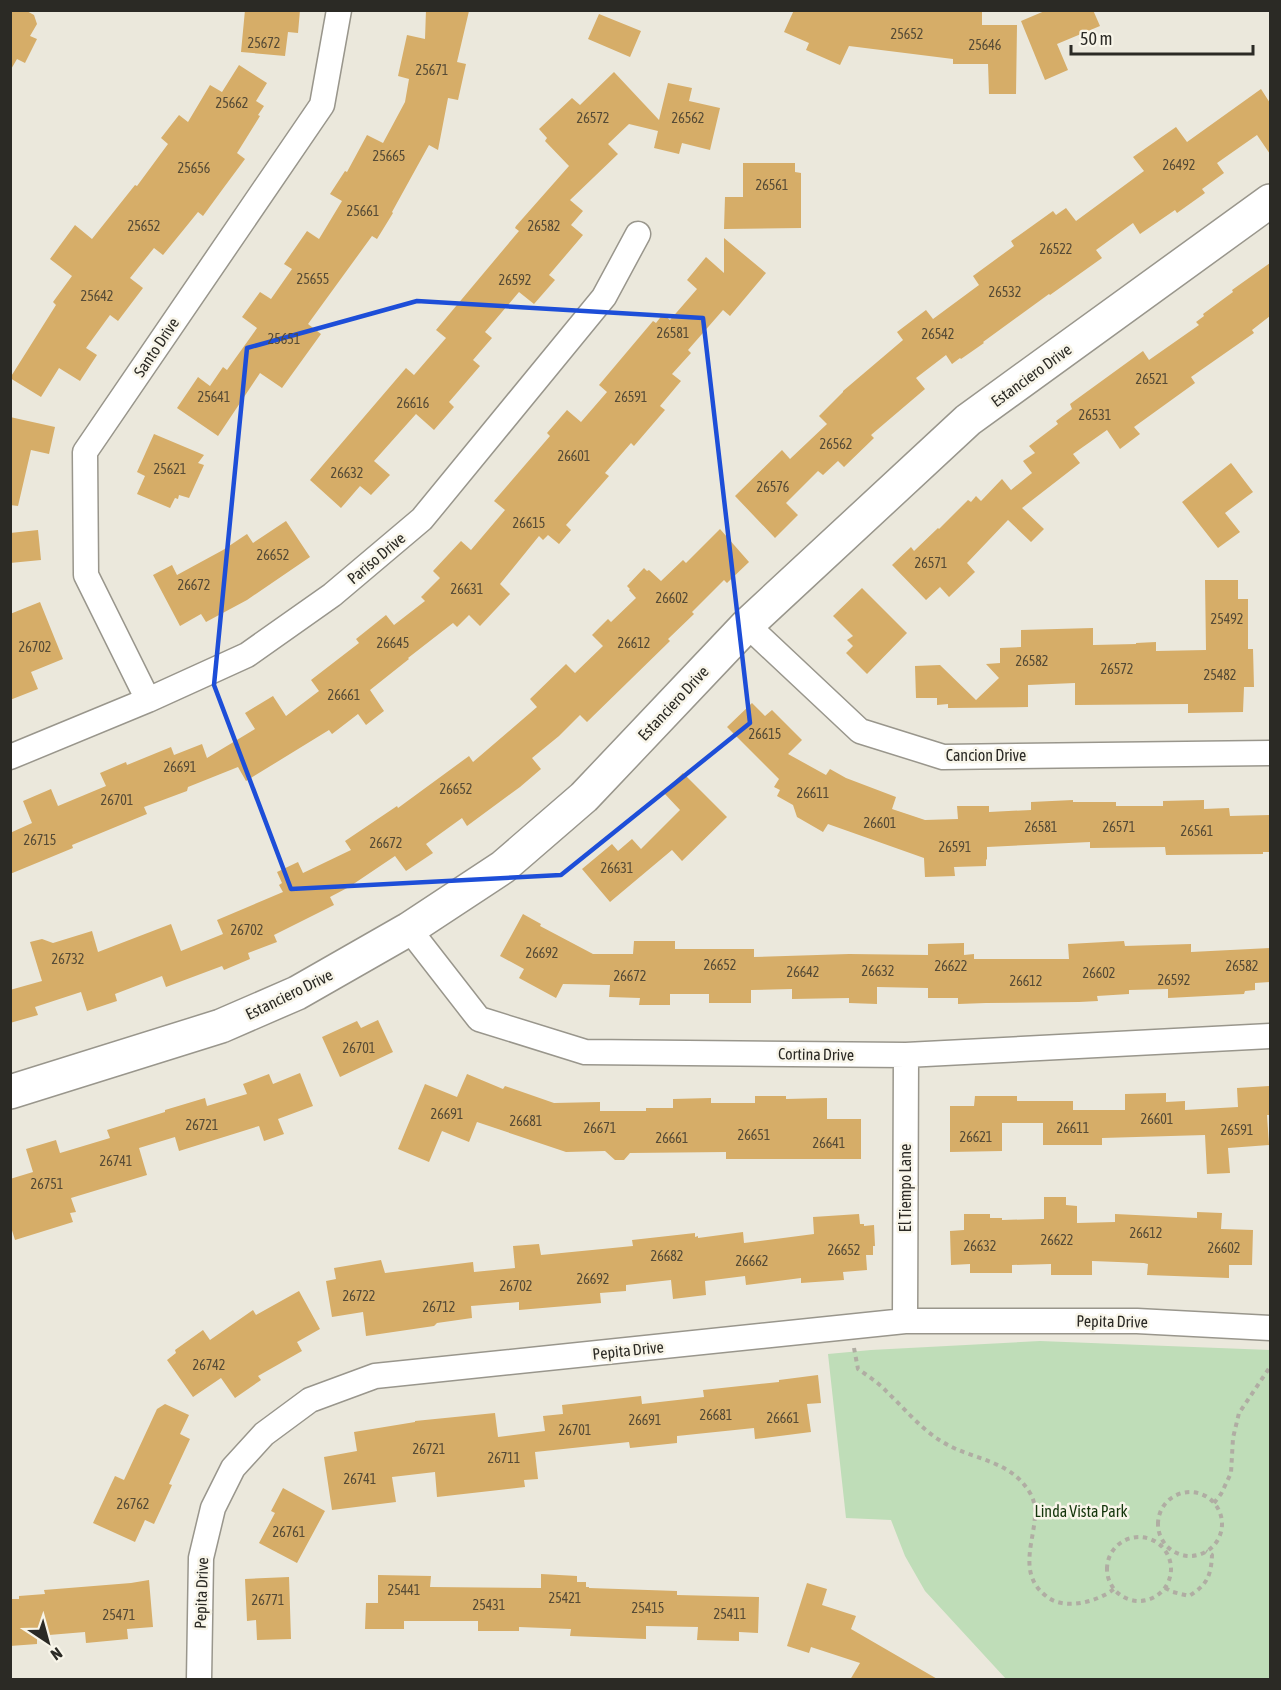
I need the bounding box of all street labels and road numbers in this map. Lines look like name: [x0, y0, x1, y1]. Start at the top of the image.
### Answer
street label: Santo Drive: [130, 314, 182, 380]
street label: Estanciero Drive: [987, 340, 1075, 410]
street label: Pariso Drive: [343, 529, 409, 587]
street label: Estanciero Drive: [634, 662, 712, 744]
street label: Cancion Drive: [946, 746, 1026, 764]
street label: Estanciero Drive: [243, 965, 335, 1023]
street label: Cortina Drive: [778, 1044, 854, 1064]
street label: El Tiempo Lane: [896, 1144, 915, 1232]
street label: Pepita Drive: [1076, 1311, 1148, 1332]
street label: Pepita Drive: [591, 1337, 665, 1364]
street label: Pepita Drive: [191, 1557, 212, 1629]

